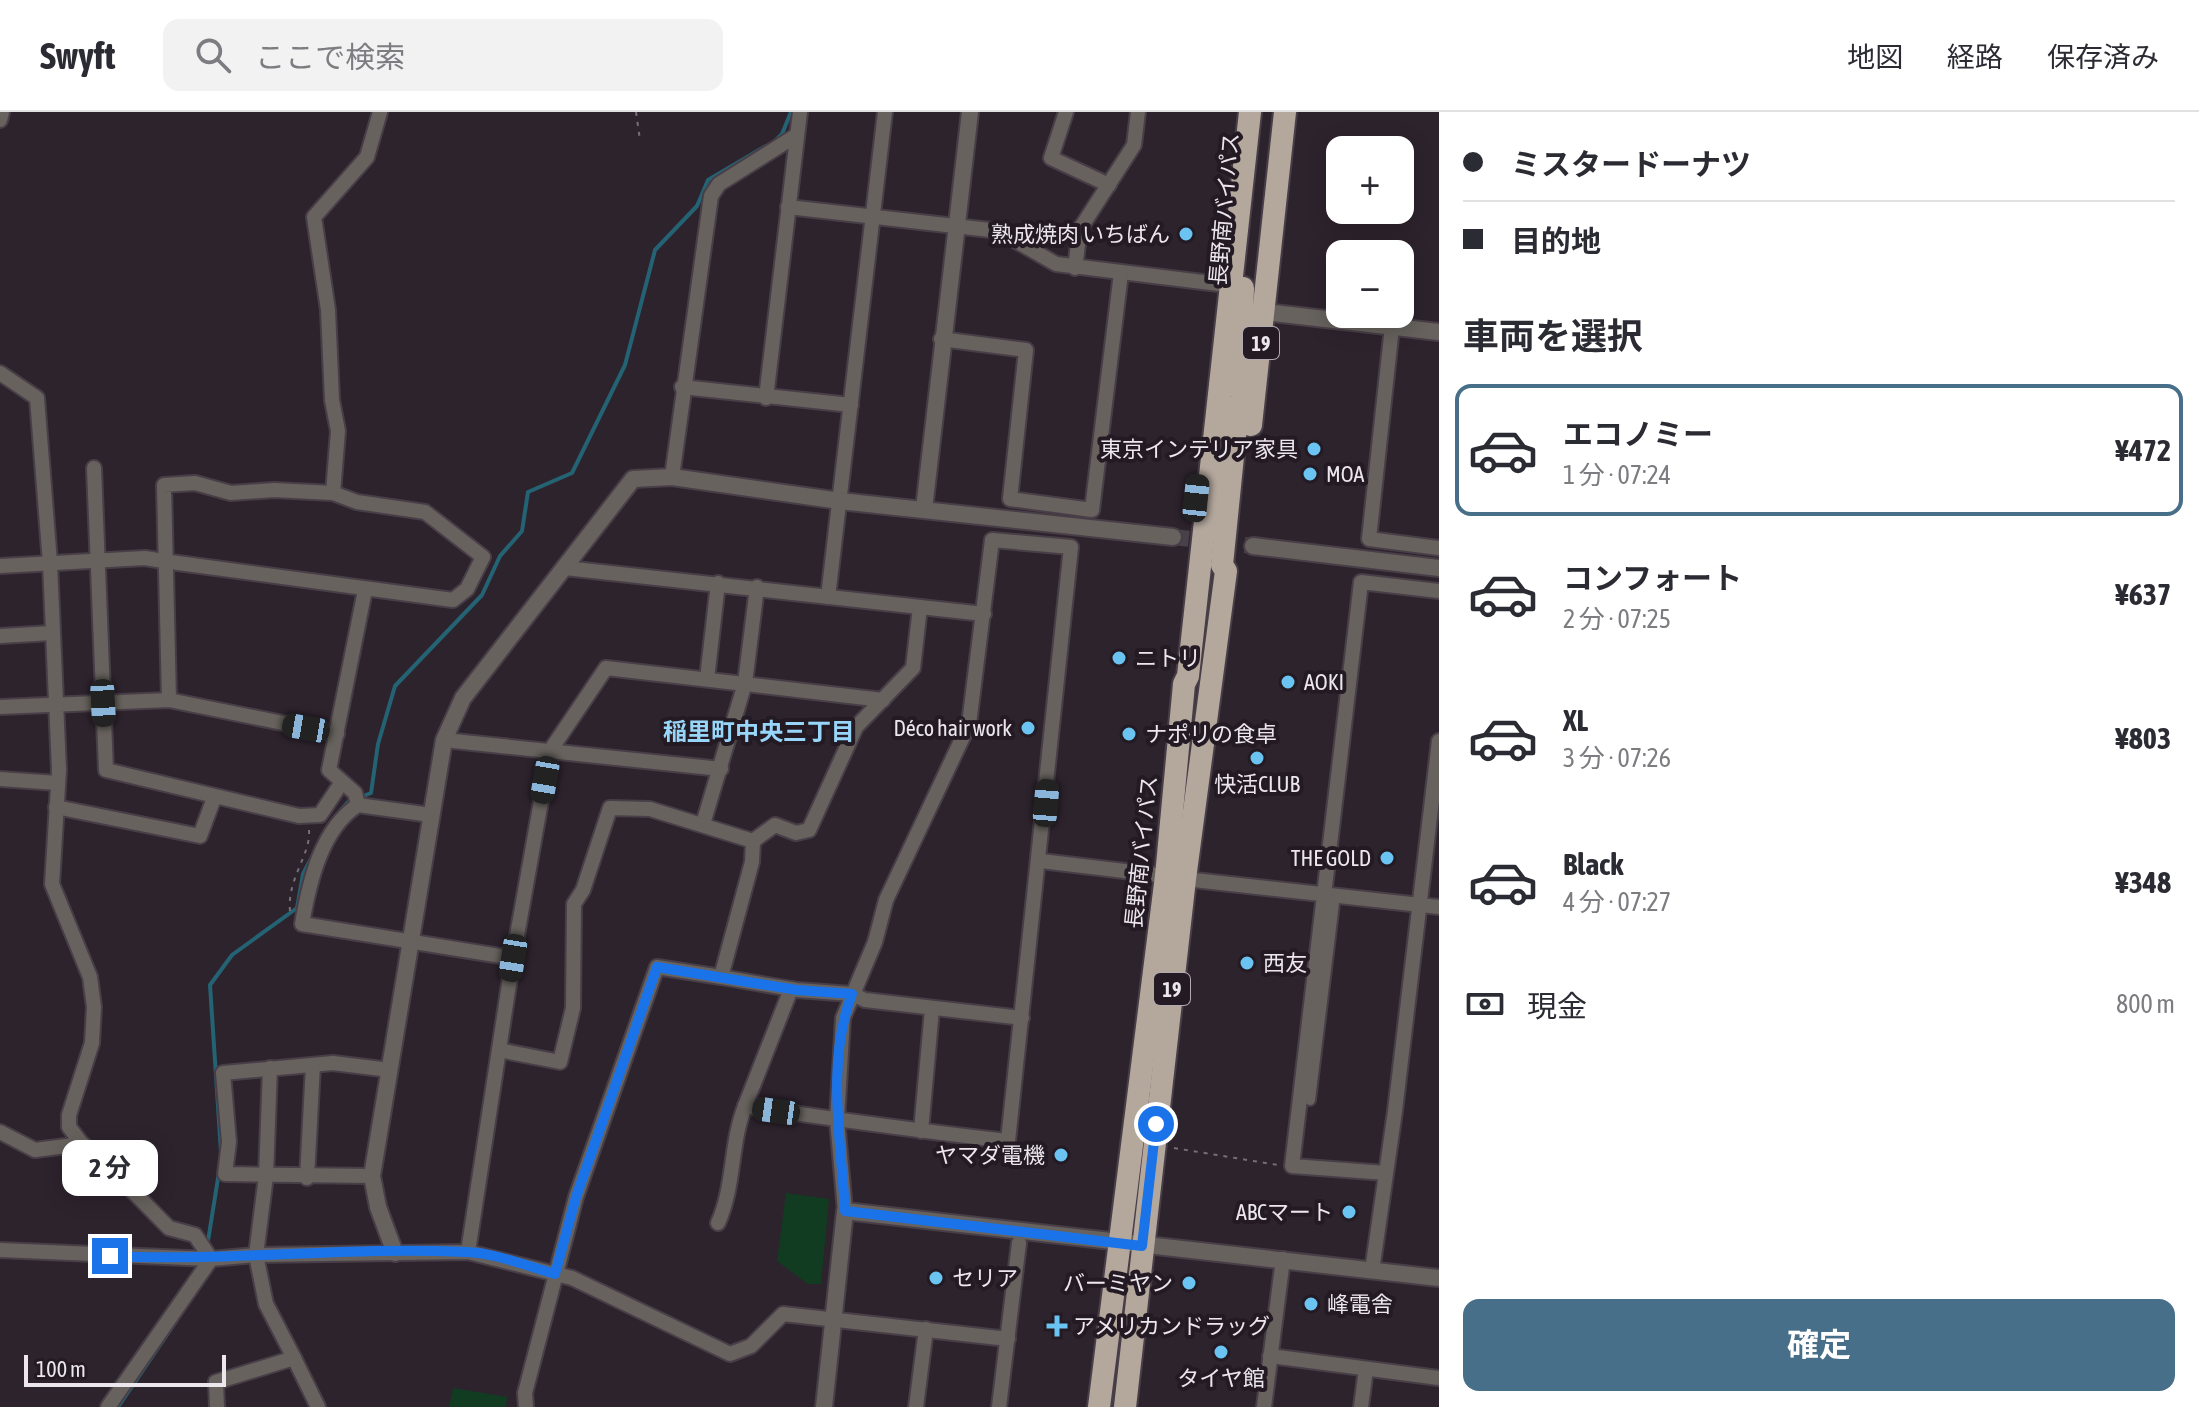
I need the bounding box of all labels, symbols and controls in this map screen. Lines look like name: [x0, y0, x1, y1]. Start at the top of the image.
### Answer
search box: [163, 19, 723, 91]
icon: search: [191, 33, 235, 77]
text: Swyft: [40, 34, 115, 77]
text: ここで検索: [255, 40, 405, 74]
text: 地図: [1847, 41, 1903, 73]
text: 経路: [1947, 41, 2003, 73]
text: 保存済み: [2047, 41, 2159, 73]
street label: 長野南バイパス: [1204, 131, 1244, 287]
map controls: [1326, 136, 1414, 328]
button: +: [1326, 136, 1414, 224]
text: ミスタードーナツ: [1511, 147, 1751, 181]
place label: 熟成焼肉 いちばん: [991, 221, 1170, 247]
text: 目的地: [1511, 224, 1601, 258]
marker: 熟成焼肉 いちばん: [1177, 225, 1195, 243]
button: −: [1326, 240, 1414, 328]
text: 車両を選択: [1463, 315, 1643, 357]
road number: 19: [1243, 327, 1279, 359]
icon: car: [1467, 414, 1539, 486]
text: エコノミー: [1563, 417, 1713, 451]
text: ¥472: [2115, 433, 2171, 467]
place label: 東京インテリア家具: [1100, 436, 1298, 462]
marker: 東京インテリア家具: [1305, 440, 1323, 458]
text: 1 分 · 07:24: [1563, 460, 1671, 490]
place label: MOA: [1326, 461, 1365, 487]
marker: MOA: [1301, 465, 1319, 483]
car: [1182, 473, 1210, 523]
icon: car: [1467, 558, 1539, 630]
text: コンフォート: [1563, 561, 1742, 595]
text: ¥637: [2115, 577, 2171, 611]
text: 2 分 · 07:25: [1563, 604, 1671, 634]
place label: ニトリ: [1135, 645, 1201, 671]
marker: ニトリ: [1110, 649, 1128, 667]
place label: AOKI: [1304, 669, 1344, 695]
marker: AOKI: [1279, 673, 1297, 691]
car: [90, 678, 116, 728]
icon: car: [1467, 702, 1539, 774]
text: XL: [1563, 703, 1588, 737]
car: [280, 712, 332, 744]
place label: Déco hair work: [893, 715, 1012, 741]
district label: 稲里町中央三丁目: [663, 718, 855, 745]
marker: Déco hair work: [1019, 719, 1037, 737]
place label: ナポリの食卓: [1145, 721, 1277, 747]
text: ¥803: [2115, 721, 2171, 755]
marker: ナポリの食卓: [1120, 725, 1138, 743]
text: 3 分 · 07:26: [1563, 743, 1671, 773]
marker: 快活CLUB: [1248, 749, 1266, 767]
car: [529, 754, 561, 806]
place label: 快活CLUB: [1214, 771, 1300, 797]
street label: 長野南バイパス: [1120, 774, 1162, 930]
car: [1032, 778, 1060, 828]
place label: THE GOLD: [1291, 845, 1371, 871]
icon: car: [1467, 846, 1539, 918]
text: Black: [1563, 847, 1623, 881]
marker: THE GOLD: [1378, 849, 1396, 867]
text: ¥348: [2115, 865, 2171, 899]
text: 4 分 · 07:27: [1563, 887, 1671, 917]
car: [497, 932, 529, 984]
place label: 西友: [1263, 950, 1307, 976]
marker: 西友: [1238, 954, 1256, 972]
road number: 19: [1154, 973, 1190, 1005]
icon: cash: [1463, 982, 1507, 1026]
text: 現金: [1527, 989, 1587, 1023]
text: 800 m: [2116, 989, 2175, 1019]
car: [751, 1096, 801, 1126]
route start: [1138, 1106, 1174, 1142]
callout: 2 分: [62, 1140, 158, 1196]
place label: ヤマダ電機: [935, 1142, 1045, 1168]
marker: ヤマダ電機: [1052, 1146, 1070, 1164]
text: 2 分: [89, 1153, 131, 1183]
place label: ABCマート: [1236, 1199, 1333, 1225]
marker: ABCマート: [1340, 1203, 1358, 1221]
route end: [92, 1238, 128, 1274]
place label: セリア: [952, 1265, 1018, 1291]
marker: セリア: [927, 1269, 945, 1287]
place label: バーミヤン: [1063, 1270, 1173, 1296]
marker: バーミヤン: [1180, 1274, 1198, 1292]
place label: 峰電舎: [1327, 1291, 1393, 1317]
marker: 峰電舎: [1302, 1295, 1320, 1313]
button: 確定: [1463, 1299, 2175, 1391]
place label: アメリカンドラッグ: [1073, 1313, 1270, 1339]
marker: アメリカンドラッグ: [1048, 1317, 1066, 1335]
marker: タイヤ館: [1212, 1343, 1230, 1361]
scale bar: [24, 1351, 226, 1387]
text: 100 m: [36, 1356, 86, 1382]
place label: タイヤ館: [1177, 1365, 1265, 1391]

